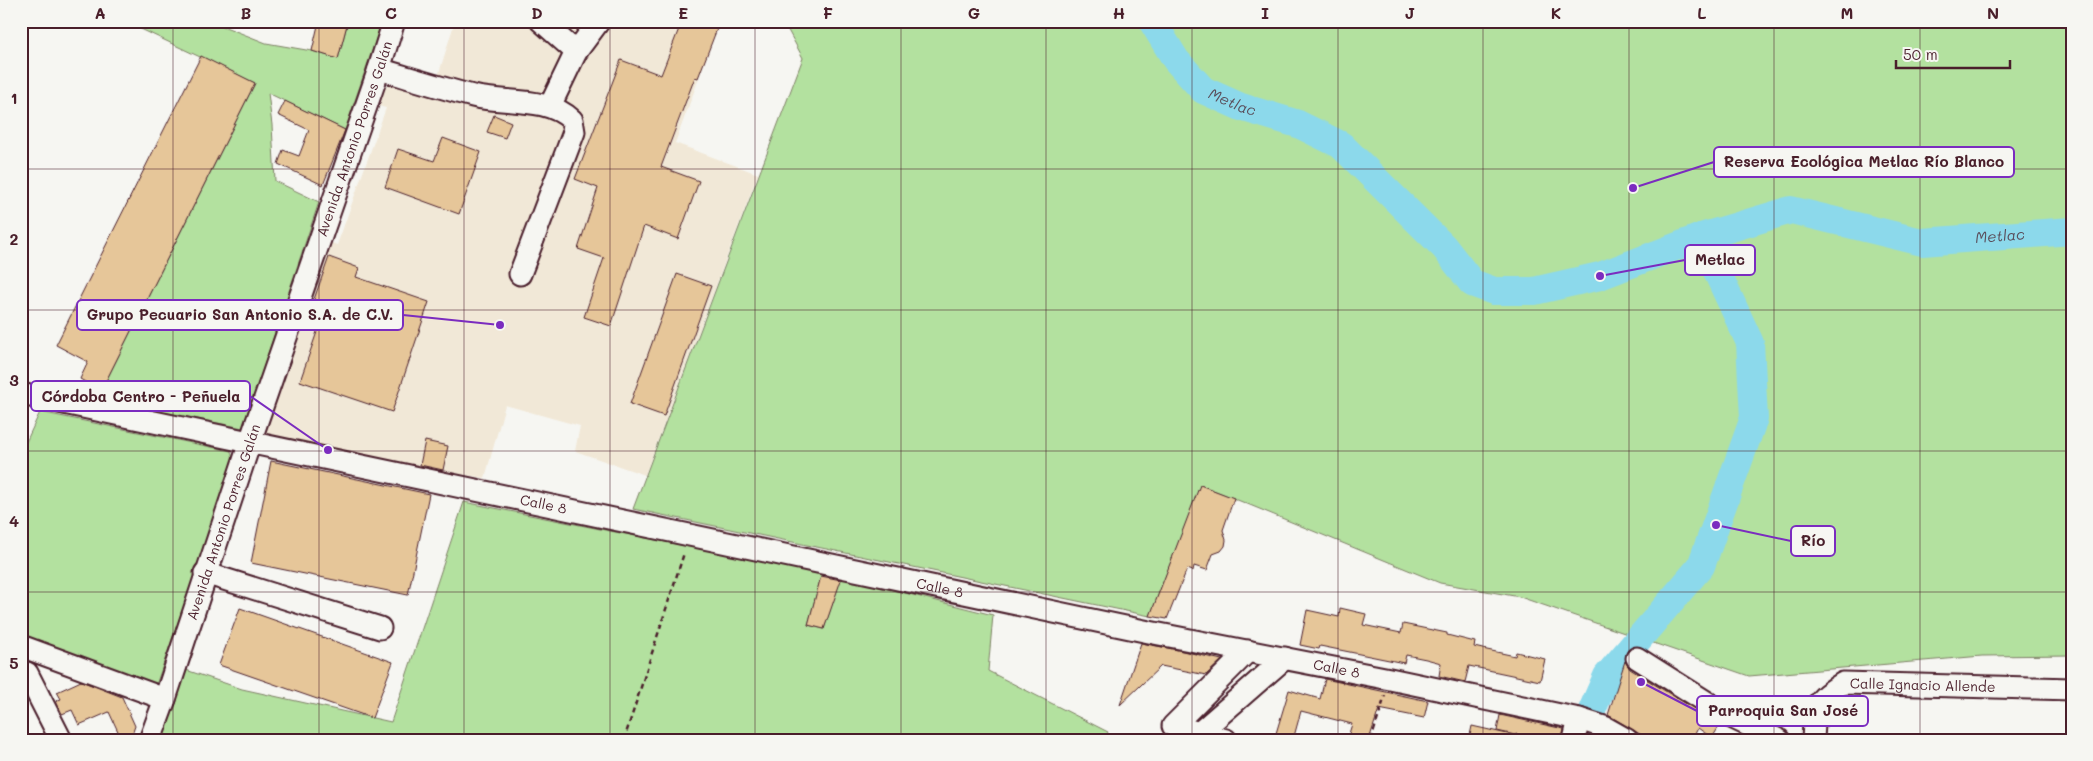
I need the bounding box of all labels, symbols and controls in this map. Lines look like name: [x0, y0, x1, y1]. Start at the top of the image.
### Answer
text: A: [94, 2, 106, 23]
text: B: [241, 2, 251, 23]
text: C: [385, 2, 397, 23]
text: D: [531, 2, 543, 23]
text: E: [678, 2, 688, 23]
text: F: [823, 2, 833, 23]
text: G: [968, 2, 980, 23]
text: H: [1113, 2, 1125, 23]
text: I: [1261, 2, 1269, 23]
text: J: [1405, 2, 1415, 23]
text: K: [1551, 2, 1561, 23]
text: L: [1697, 2, 1707, 23]
text: M: [1841, 2, 1853, 23]
text: N: [1987, 2, 1999, 23]
scale bar: [1896, 38, 2009, 70]
street label: Avenida Antonio Porres Galán: [312, 39, 396, 239]
text: 50 m: [1903, 44, 1938, 64]
water label: Metlac: [1206, 83, 1259, 120]
text: 1: [10, 87, 18, 108]
callout: Reserva Ecológica Metlac Río Blanco: [1714, 147, 2014, 177]
text: Reserva Ecológica Metlac Río Blanco: [1724, 151, 2004, 171]
water label: Metlac: [1974, 223, 2026, 247]
text: 2: [10, 228, 19, 249]
callout: Metlac: [1685, 245, 1755, 275]
text: Metlac: [1695, 249, 1745, 269]
callout: Grupo Pecuario San Antonio S.A. de C.V.: [77, 300, 403, 330]
text: Grupo Pecuario San Antonio S.A. de C.V.: [87, 304, 393, 324]
text: 3: [9, 369, 19, 390]
callout: Córdoba Centro - Peñuela: [31, 381, 250, 411]
text: Córdoba Centro - Peñuela: [42, 386, 240, 406]
street label: Avenida Antonio Porres Galán: [182, 421, 264, 622]
street label: Calle 8: [518, 490, 569, 518]
text: 4: [9, 510, 19, 531]
callout: Río: [1791, 526, 1835, 556]
text: Río: [1801, 530, 1825, 550]
street label: Calle 8: [915, 573, 965, 602]
text: 5: [9, 652, 19, 673]
street label: Calle 8: [1312, 654, 1362, 682]
street label: Calle Ignacio Allende: [1850, 673, 1996, 696]
callout: Parroquia San José: [1697, 696, 1868, 726]
text: Parroquia San José: [1708, 700, 1858, 720]

